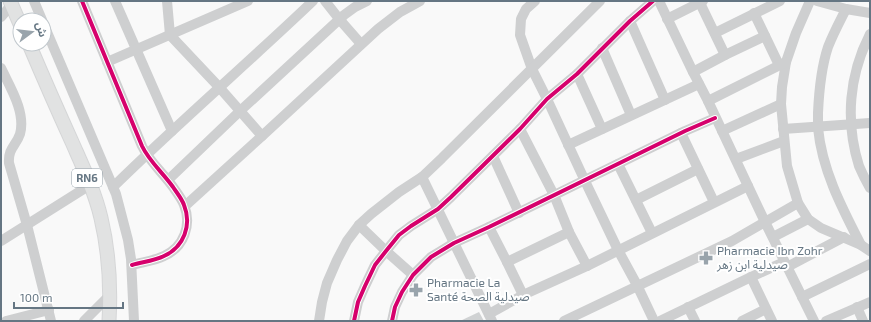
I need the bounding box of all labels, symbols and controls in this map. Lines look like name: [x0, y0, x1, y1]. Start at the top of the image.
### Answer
north arrow: [12, 12, 52, 52]
text: ش: [33, 20, 50, 39]
road number: RN6: [72, 169, 102, 187]
place label: Pharmacie Ibn Zohr صيدلية ابن زهر: [716, 243, 823, 272]
pharmacy icon: Pharmacie Ibn Zohr صيدلية ابن زهر: [698, 250, 714, 266]
place label: Pharmacie La Santé صيدلية الصحة: [427, 275, 530, 304]
pharmacy icon: Pharmacie La Santé صيدلية الصحة: [408, 282, 424, 298]
scale bar: [14, 284, 123, 310]
text: 100 m: [20, 290, 52, 304]

